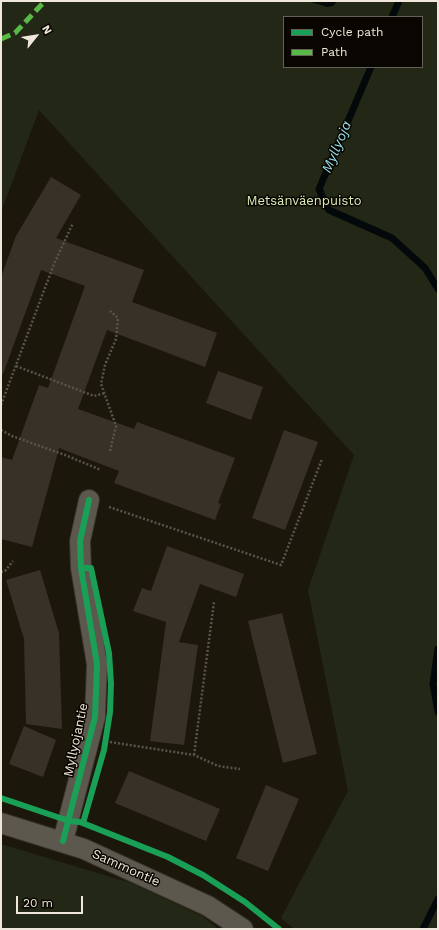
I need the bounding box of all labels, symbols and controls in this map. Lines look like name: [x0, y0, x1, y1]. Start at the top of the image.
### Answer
north arrow: [16, 16, 56, 56]
legend: [283, 16, 423, 68]
text: N: [39, 23, 54, 37]
text: Cycle path: [321, 25, 383, 39]
text: Path: [321, 45, 347, 59]
water label: Myllyoja: [319, 118, 355, 176]
park label: Metsänväenpuisto: [246, 193, 362, 209]
street label: Myllyojantie: [61, 702, 91, 778]
street label: Sammontie: [90, 846, 162, 890]
scale bar: [18, 888, 85, 914]
text: 20 m: [23, 896, 53, 910]

